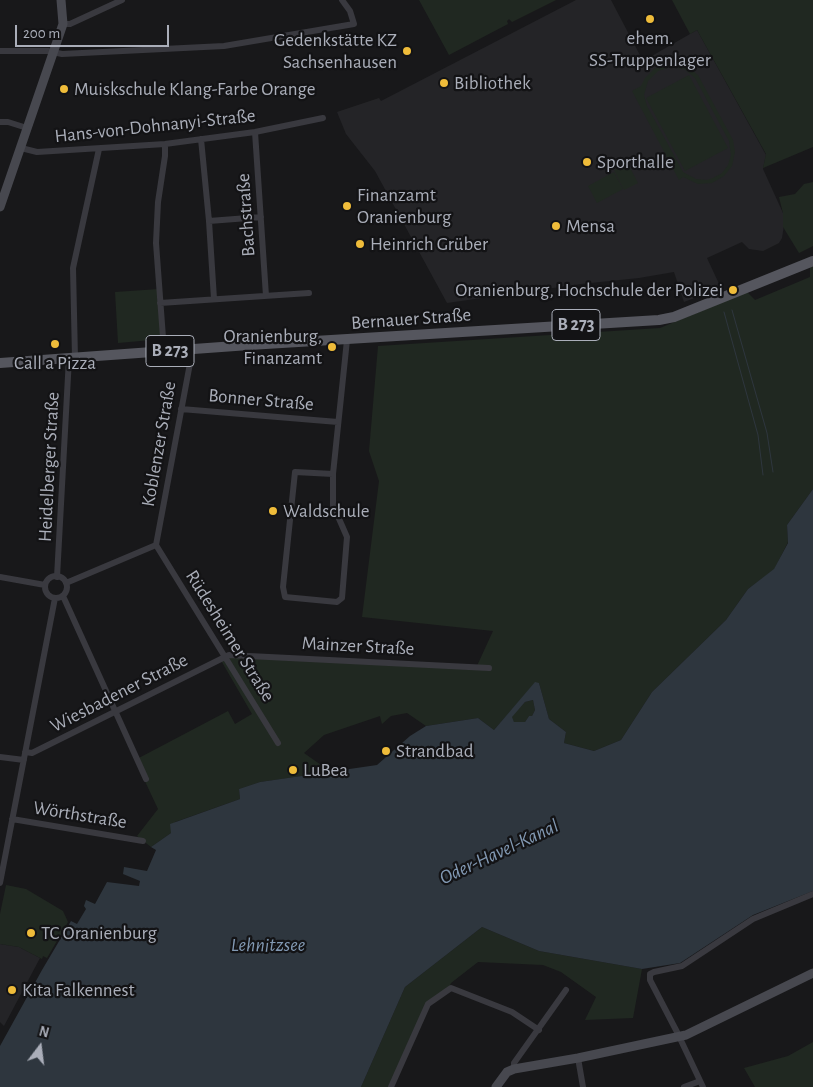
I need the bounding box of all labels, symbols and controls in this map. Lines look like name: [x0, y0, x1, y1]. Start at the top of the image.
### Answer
marker: ehem. SS-Truppenlager: [644, 13, 656, 25]
scale bar: [18, 15, 171, 47]
text: 200 m: [23, 26, 60, 41]
place label: ehem. SS-Truppenlager: [589, 27, 711, 71]
place label: Gedenkstätte KZ Sachsenhausen: [274, 29, 397, 73]
marker: Gedenkstätte KZ Sachsenhausen: [401, 45, 413, 57]
place label: Bibliothek: [454, 72, 531, 94]
marker: Bibliothek: [438, 77, 450, 89]
place label: Muiskschule Klang-Farbe Orange: [74, 78, 316, 100]
marker: Muiskschule Klang-Farbe Orange: [58, 83, 70, 95]
street label: Hans-von-Dohnanyi-Straße: [53, 104, 257, 148]
place label: Sporthalle: [597, 151, 674, 173]
marker: Sporthalle: [581, 156, 593, 168]
street label: Bachstraße: [232, 173, 260, 257]
place label: Finanzamt Oranienburg: [357, 184, 451, 228]
marker: Finanzamt Oranienburg: [341, 200, 353, 212]
place label: Mensa: [566, 215, 615, 237]
marker: Mensa: [550, 220, 562, 232]
place label: Heinrich Grüber: [370, 233, 488, 255]
marker: Heinrich Grüber: [354, 238, 366, 250]
place label: Oranienburg, Hochschule der Polizei: [455, 279, 723, 301]
marker: Oranienburg, Hochschule der Polizei: [727, 284, 739, 296]
street label: Bernauer Straße: [350, 303, 472, 335]
road number: B 273: [552, 310, 600, 340]
place label: Oranienburg, Finanzamt: [223, 325, 322, 369]
road number: B 273: [146, 336, 194, 366]
marker: Call a Pizza: [49, 338, 61, 350]
marker: Oranienburg, Finanzamt: [326, 341, 338, 353]
place label: Call a Pizza: [14, 352, 96, 374]
street label: Koblenzer Straße: [137, 380, 181, 508]
street label: Bonner Straße: [207, 384, 315, 416]
street label: Heidelberger Straße: [34, 391, 64, 543]
place label: Waldschule: [283, 500, 370, 522]
marker: Waldschule: [267, 505, 279, 517]
street label: Rüdesheimer Straße: [180, 566, 280, 706]
street label: Mainzer Straße: [301, 632, 415, 660]
street label: Wiesbadener Straße: [46, 648, 192, 738]
place label: Strandbad: [396, 740, 474, 762]
marker: Strandbad: [380, 745, 392, 757]
place label: LuBea: [303, 759, 348, 781]
marker: LuBea: [287, 764, 299, 776]
street label: Wörthstraße: [32, 796, 128, 834]
water label: Oder-Havel-Kanal: [436, 814, 562, 890]
place label: TC Oranienburg: [41, 922, 157, 944]
marker: TC Oranienburg: [25, 927, 37, 939]
water label: Lehnitzsee: [231, 933, 305, 957]
place label: Kita Falkennest: [22, 979, 135, 1001]
marker: Kita Falkennest: [6, 984, 18, 996]
north arrow: [15, 1022, 65, 1072]
text: N: [37, 1024, 50, 1041]

